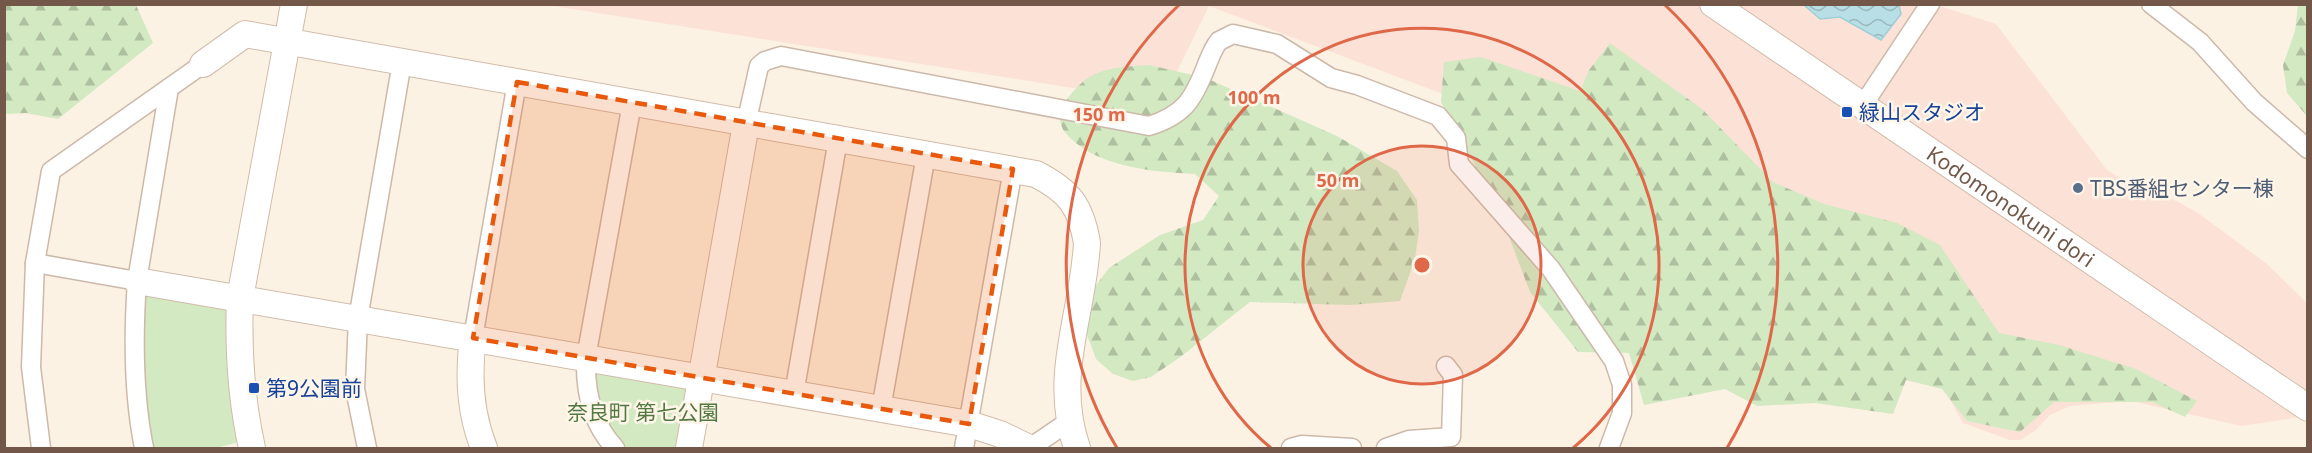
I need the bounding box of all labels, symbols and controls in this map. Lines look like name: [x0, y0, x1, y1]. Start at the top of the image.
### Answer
text: 100 m: [1227, 85, 1281, 109]
place label: 緑山スタジオ: [1859, 98, 1985, 126]
text: 150 m: [1072, 102, 1126, 126]
marker: 緑山スタジオ: [1840, 105, 1854, 119]
street label: Kodomonokuni dori: [1921, 139, 2100, 273]
text: 50 m: [1317, 168, 1359, 192]
place label: TBS番組センター棟: [2090, 174, 2274, 202]
marker: TBS番組センター棟: [2071, 181, 2085, 195]
centre of rings: [1412, 255, 1432, 275]
place label: 第9公園前: [266, 374, 362, 402]
marker: 第9公園前: [247, 381, 261, 395]
park label: 奈良町 第七公園: [567, 398, 719, 426]

